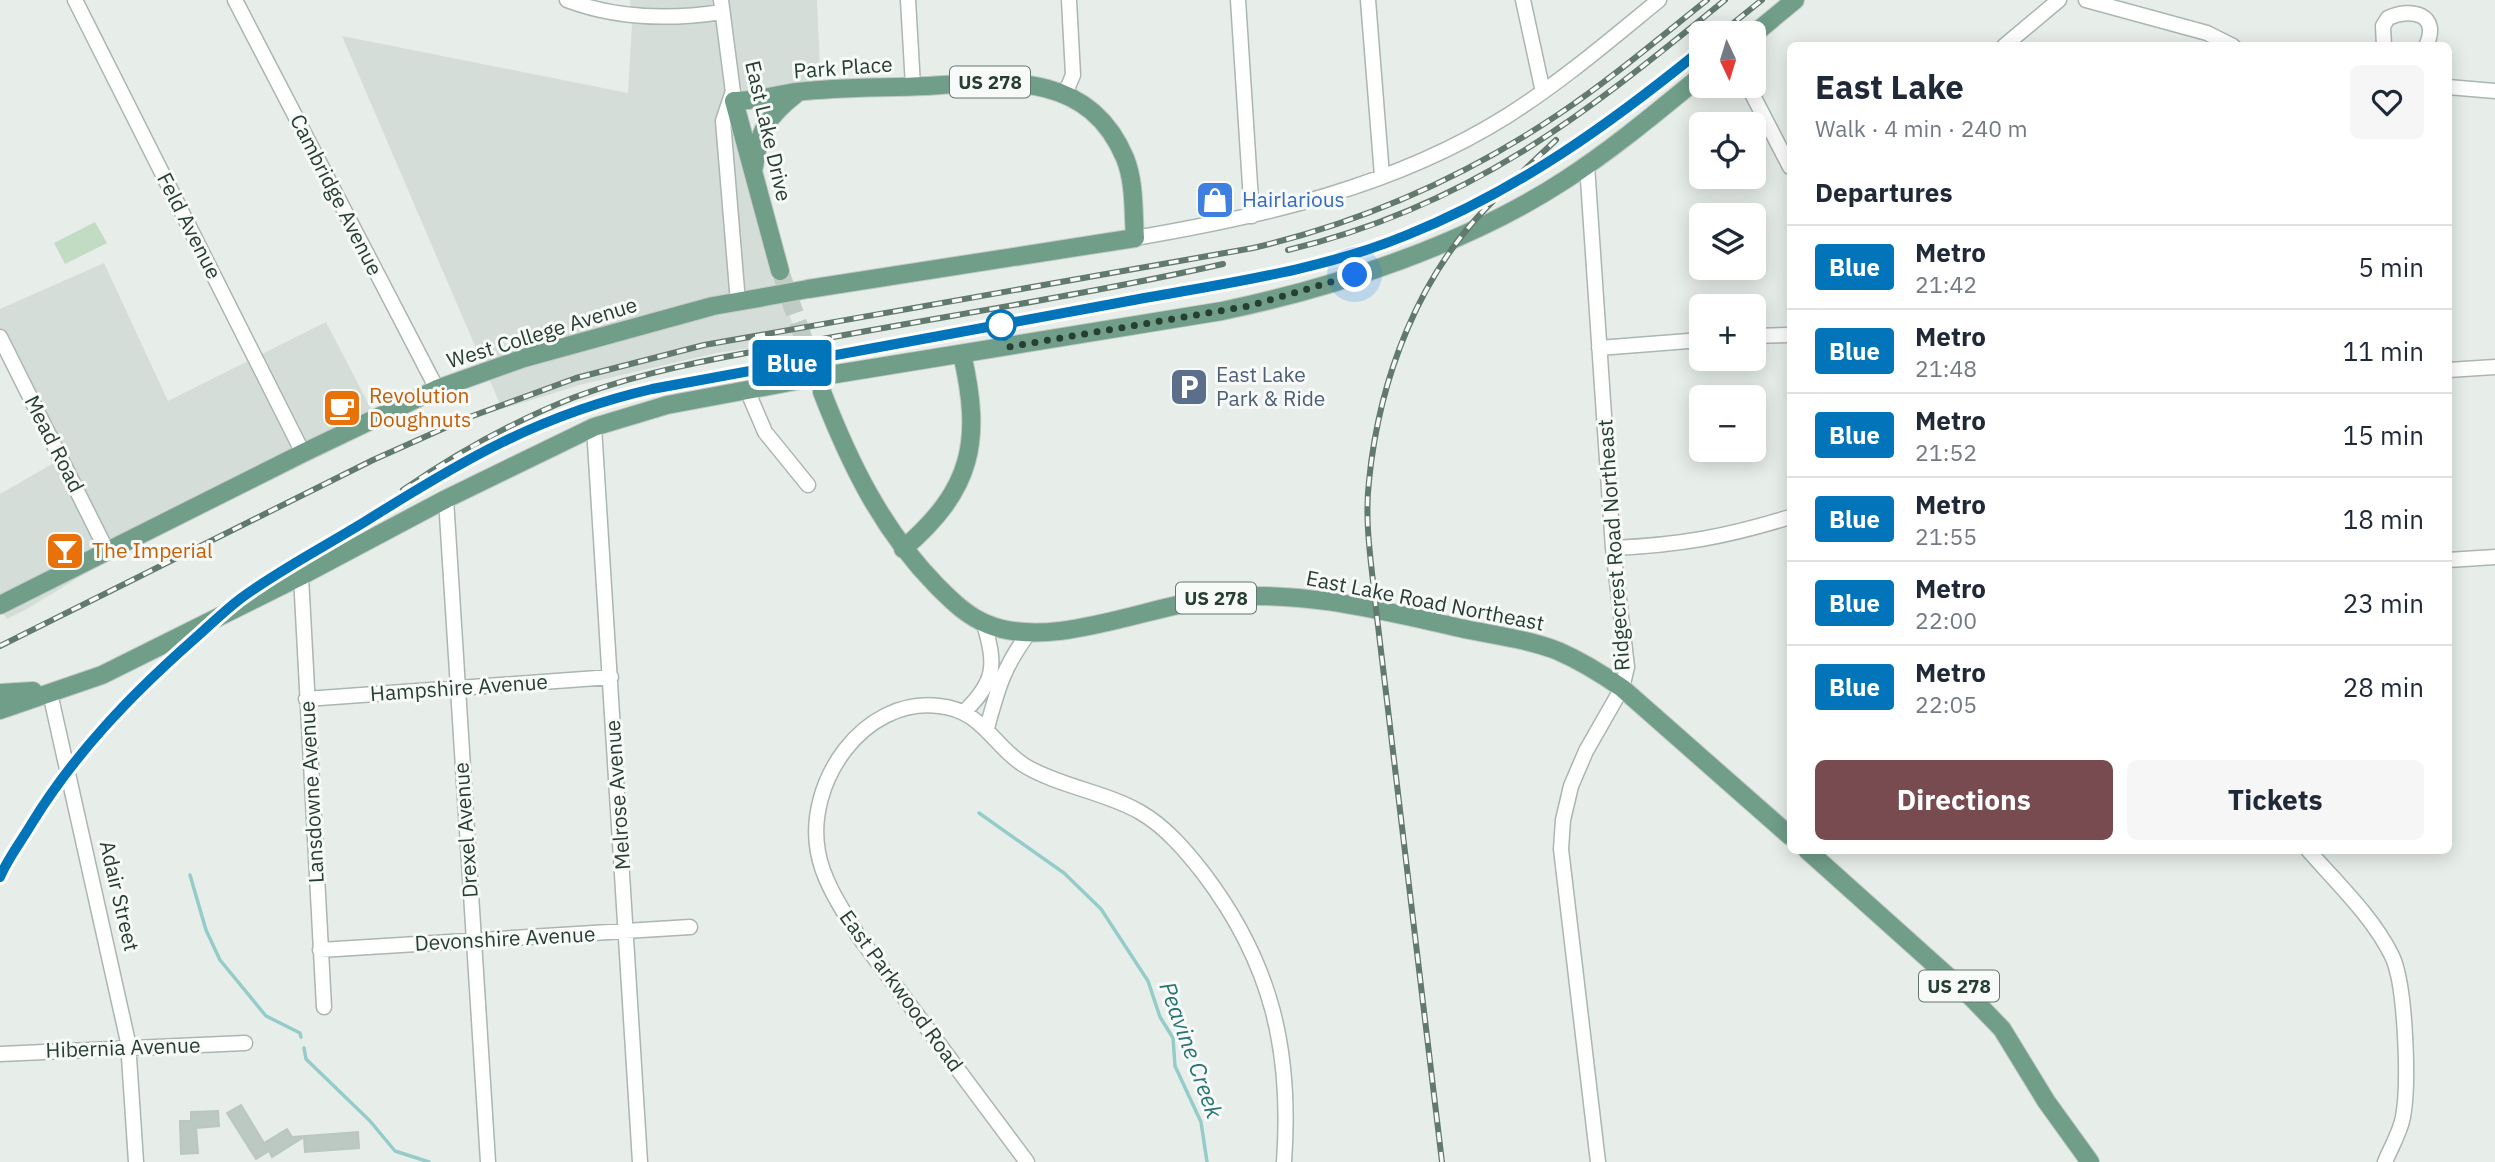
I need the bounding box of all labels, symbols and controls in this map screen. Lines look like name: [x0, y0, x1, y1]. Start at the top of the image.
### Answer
north arrow: [1689, 21, 1766, 98]
map controls: [1689, 21, 1766, 462]
street label: Park Place: [793, 50, 893, 84]
street label: East Lake Drive: [739, 58, 799, 204]
text: East Lake: [1815, 65, 1964, 108]
button: heart: [2350, 65, 2424, 139]
road number: US 278: [950, 66, 1030, 97]
street label: Cambridge Avenue: [284, 109, 390, 280]
button: locate: [1689, 112, 1766, 189]
text: Walk · 4 min · 240 m: [1815, 113, 2028, 143]
street label: Feld Avenue: [151, 168, 229, 283]
text: Departures: [1815, 175, 1953, 209]
shop icon: Hairlarious: [1194, 179, 1236, 221]
place label: Hairlarious: [1242, 185, 1345, 213]
button: layers: [1689, 203, 1766, 280]
text: Metro: [1915, 235, 1986, 269]
text: 5 min: [2358, 250, 2424, 284]
text: Blue: [1829, 251, 1880, 283]
your location: [1337, 257, 1372, 292]
text: 21:42: [1915, 269, 1977, 299]
street label: West College Avenue: [443, 290, 640, 374]
button: +: [1689, 294, 1766, 371]
unlabelled marker: [986, 310, 1016, 340]
text: Metro: [1915, 319, 1986, 353]
text: 11 min: [2343, 334, 2424, 368]
text: Blue: [1829, 335, 1880, 367]
line badge: Blue: [743, 340, 841, 386]
text: Blue: [766, 347, 818, 379]
text: 21:48: [1915, 353, 1977, 383]
place label: East Lake Park & Ride: [1216, 360, 1325, 412]
parking icon: East Lake Park & Ride: [1168, 366, 1210, 408]
place label: Revolution Doughnuts: [369, 381, 471, 433]
button: −: [1689, 385, 1766, 462]
cafe icon: Revolution Doughnuts: [321, 387, 363, 429]
street label: Mead Road: [19, 390, 91, 497]
text: Metro: [1915, 403, 1986, 437]
street label: Ridgecrest Road Northeast: [1590, 418, 1636, 672]
text: 15 min: [2343, 418, 2424, 452]
text: Blue: [1829, 419, 1880, 451]
text: 21:52: [1915, 437, 1977, 467]
text: Metro: [1915, 487, 1986, 521]
text: 18 min: [2343, 502, 2424, 536]
text: Blue: [1829, 503, 1880, 535]
text: 21:55: [1915, 521, 1977, 551]
bar icon: The Imperial: [44, 530, 86, 572]
place label: The Imperial: [92, 536, 213, 564]
street label: East Lake Road Northeast: [1304, 563, 1547, 637]
text: Metro: [1915, 571, 1986, 605]
road number: US 278: [1176, 582, 1256, 614]
text: 23 min: [2343, 586, 2424, 620]
text: Blue: [1829, 587, 1880, 619]
text: 22:00: [1915, 605, 1977, 635]
text: Metro: [1915, 655, 1986, 689]
street label: Hampshire Avenue: [369, 667, 549, 707]
text: 28 min: [2343, 670, 2424, 704]
text: Blue: [1829, 671, 1880, 703]
text: 22:05: [1915, 689, 1977, 719]
street label: Lansdowne Avenue: [292, 700, 330, 884]
street label: Melrose Avenue: [598, 719, 636, 871]
button: Directions: [1815, 760, 2113, 840]
button: Tickets: [2127, 760, 2424, 840]
street label: Drexel Avenue: [446, 761, 484, 899]
street label: Adair Street: [94, 838, 146, 954]
street label: East Parkwood Road: [834, 904, 970, 1077]
street label: Devonshire Avenue: [414, 919, 596, 957]
road number: US 278: [1919, 970, 1999, 1002]
water label: Peavine Creek: [1153, 977, 1231, 1123]
street label: Hibernia Avenue: [45, 1030, 201, 1064]

